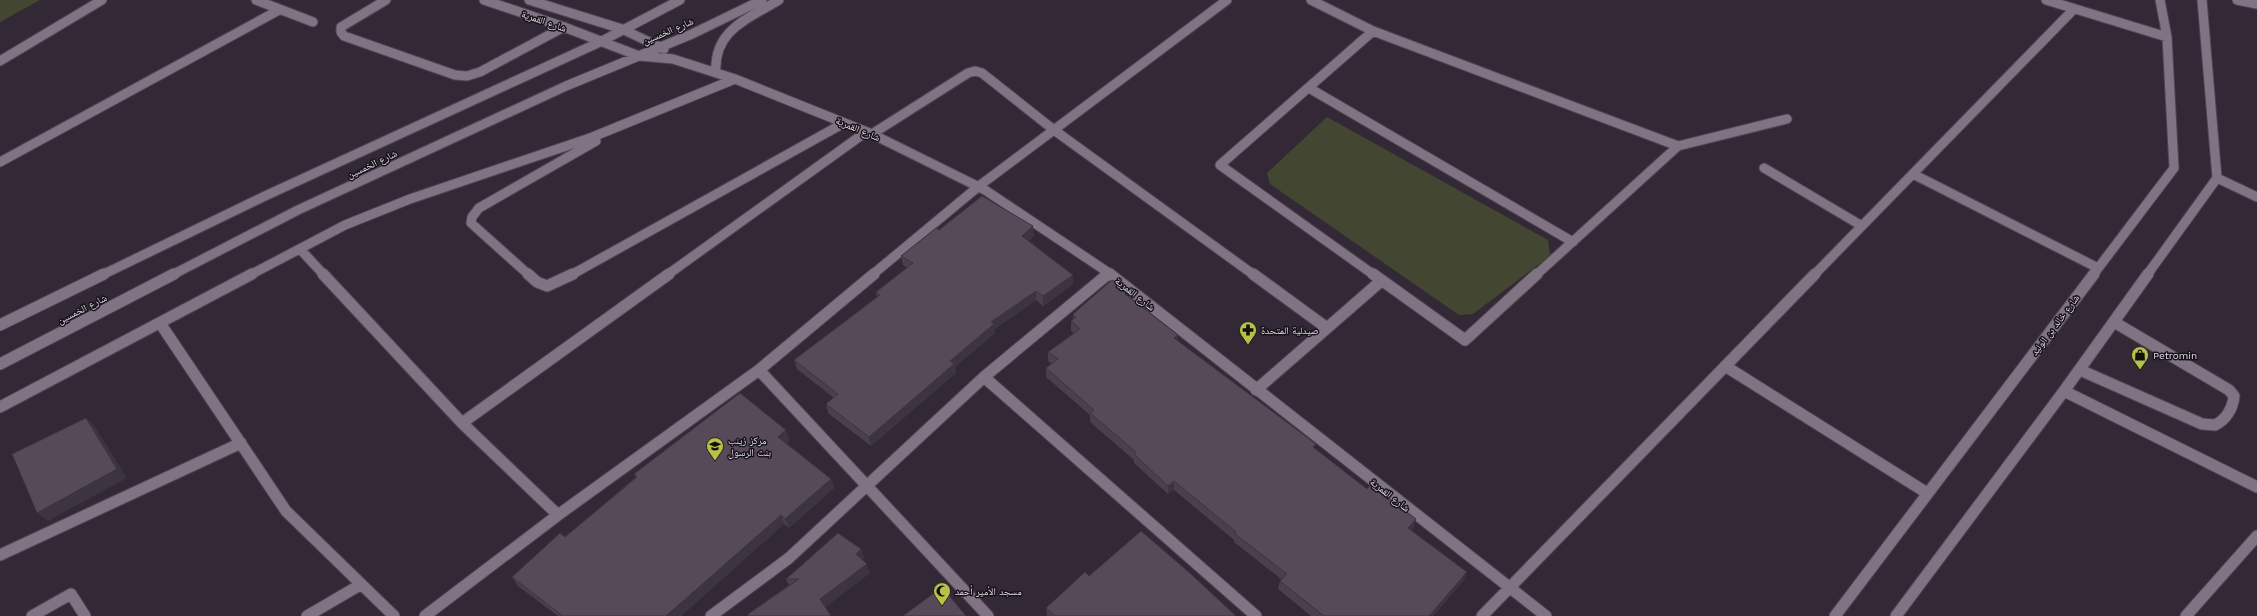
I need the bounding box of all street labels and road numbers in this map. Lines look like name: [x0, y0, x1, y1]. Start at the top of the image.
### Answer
street label: شارع القمرية: [520, 8, 568, 35]
street label: شارع الخمسين: [641, 15, 696, 47]
street label: شارع القمرية: [834, 115, 882, 144]
street label: شارع الخمسين: [345, 147, 399, 181]
street label: شارع القمرية: [1113, 275, 1157, 314]
street label: شارع الخمسين: [56, 292, 109, 327]
street label: شارع خالد بن الوليد: [2029, 292, 2082, 358]
street label: شارع القمرية: [1368, 476, 1412, 515]

